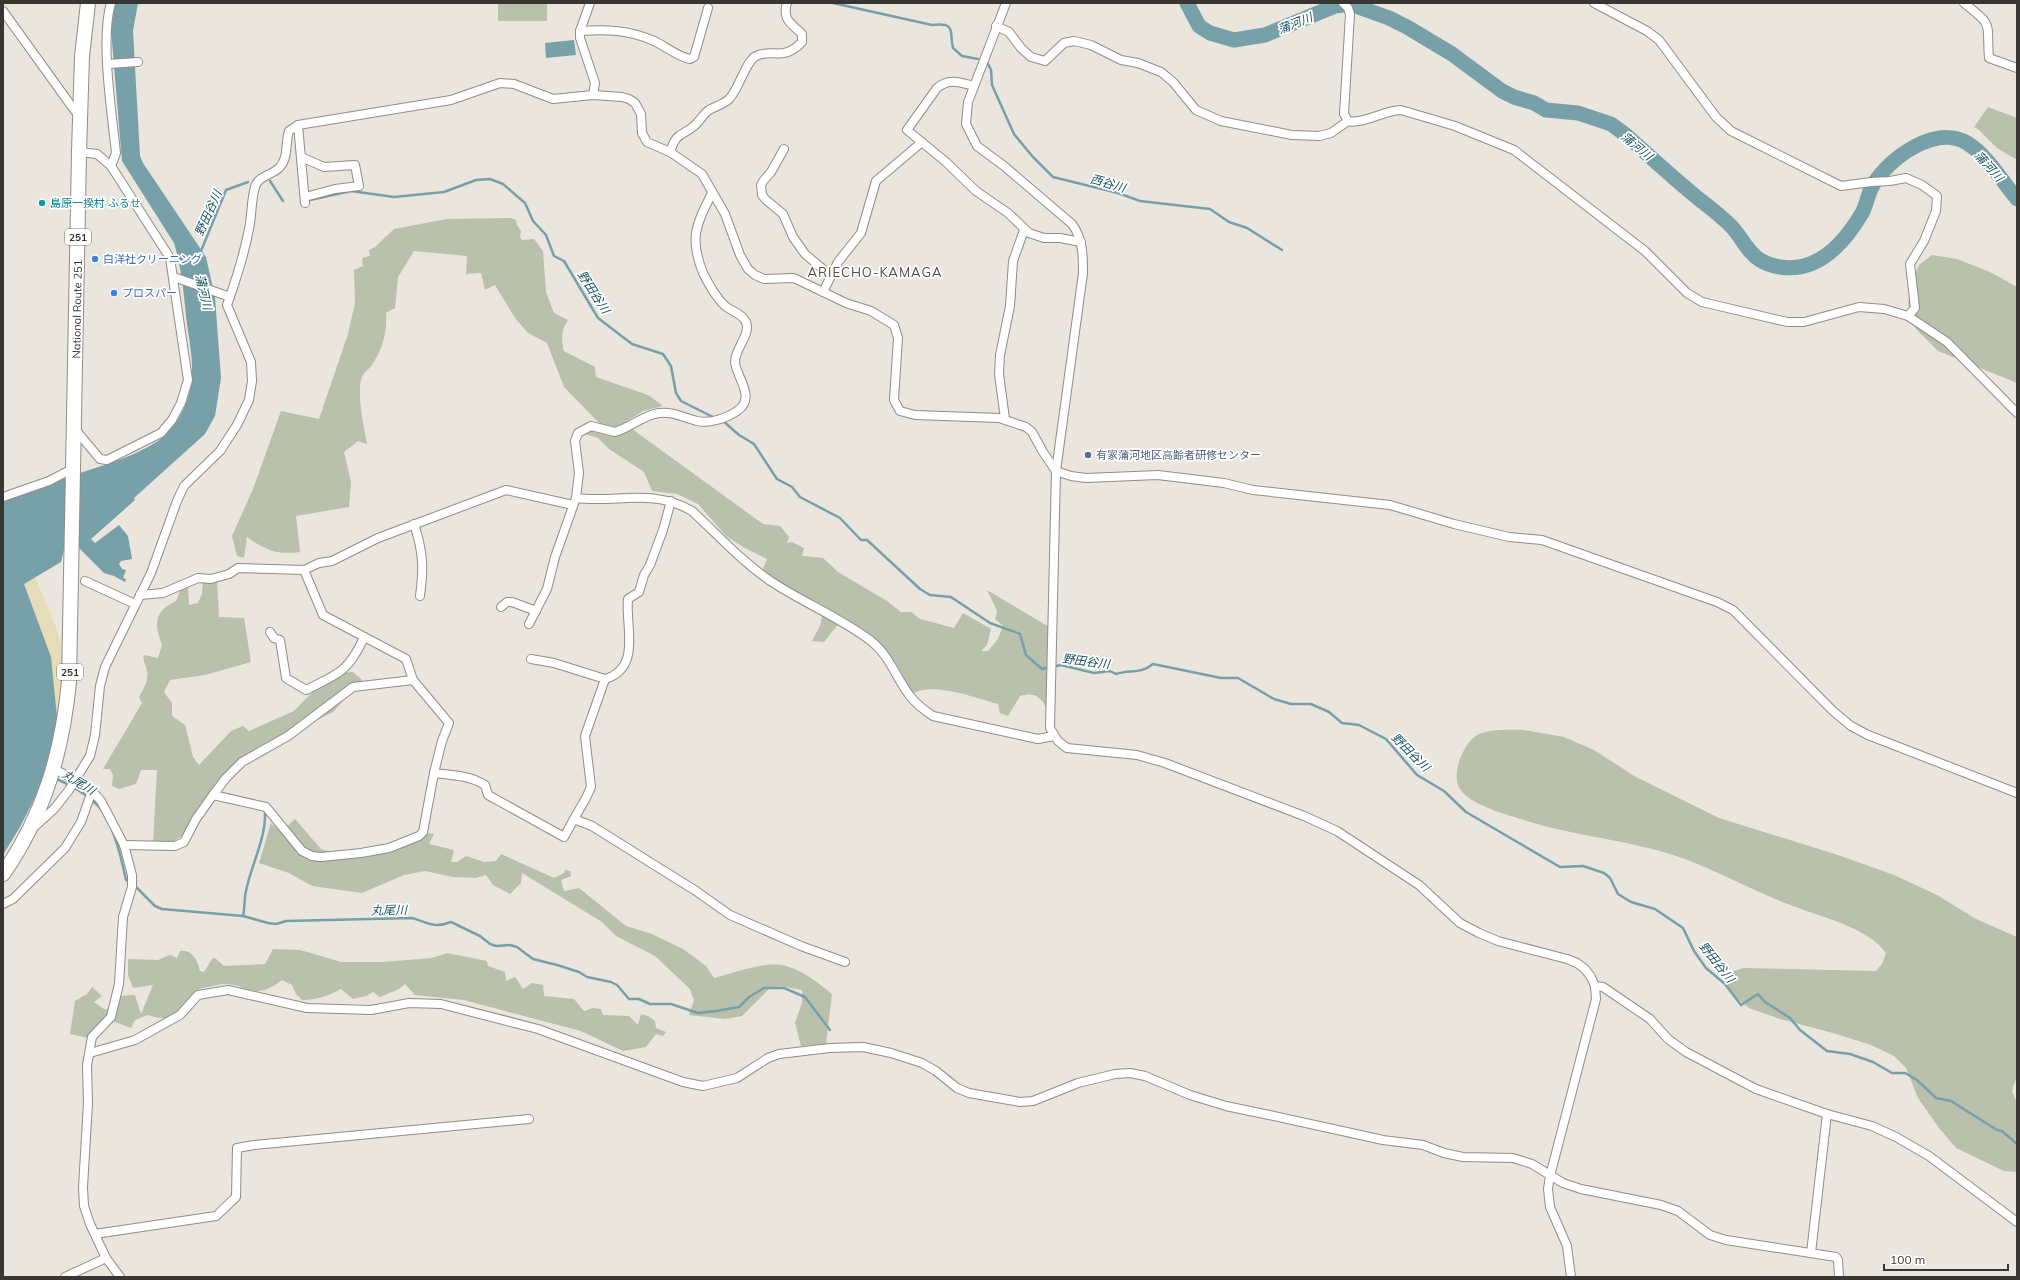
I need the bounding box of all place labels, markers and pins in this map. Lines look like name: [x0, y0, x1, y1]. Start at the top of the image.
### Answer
place label: 島原一揆村 ふるせ: [50, 196, 141, 210]
marker: 島原一揆村 ふるせ: [37, 198, 47, 208]
place label: 白洋社クリーニング: [103, 252, 202, 266]
marker: 白洋社クリーニング: [90, 254, 100, 264]
place label: プロスパー: [122, 286, 177, 300]
marker: プロスパー: [109, 288, 119, 298]
place label: 有家蒲河地区高齢者研修センター: [1096, 448, 1261, 462]
marker: 有家蒲河地区高齢者研修センター: [1083, 450, 1093, 460]

